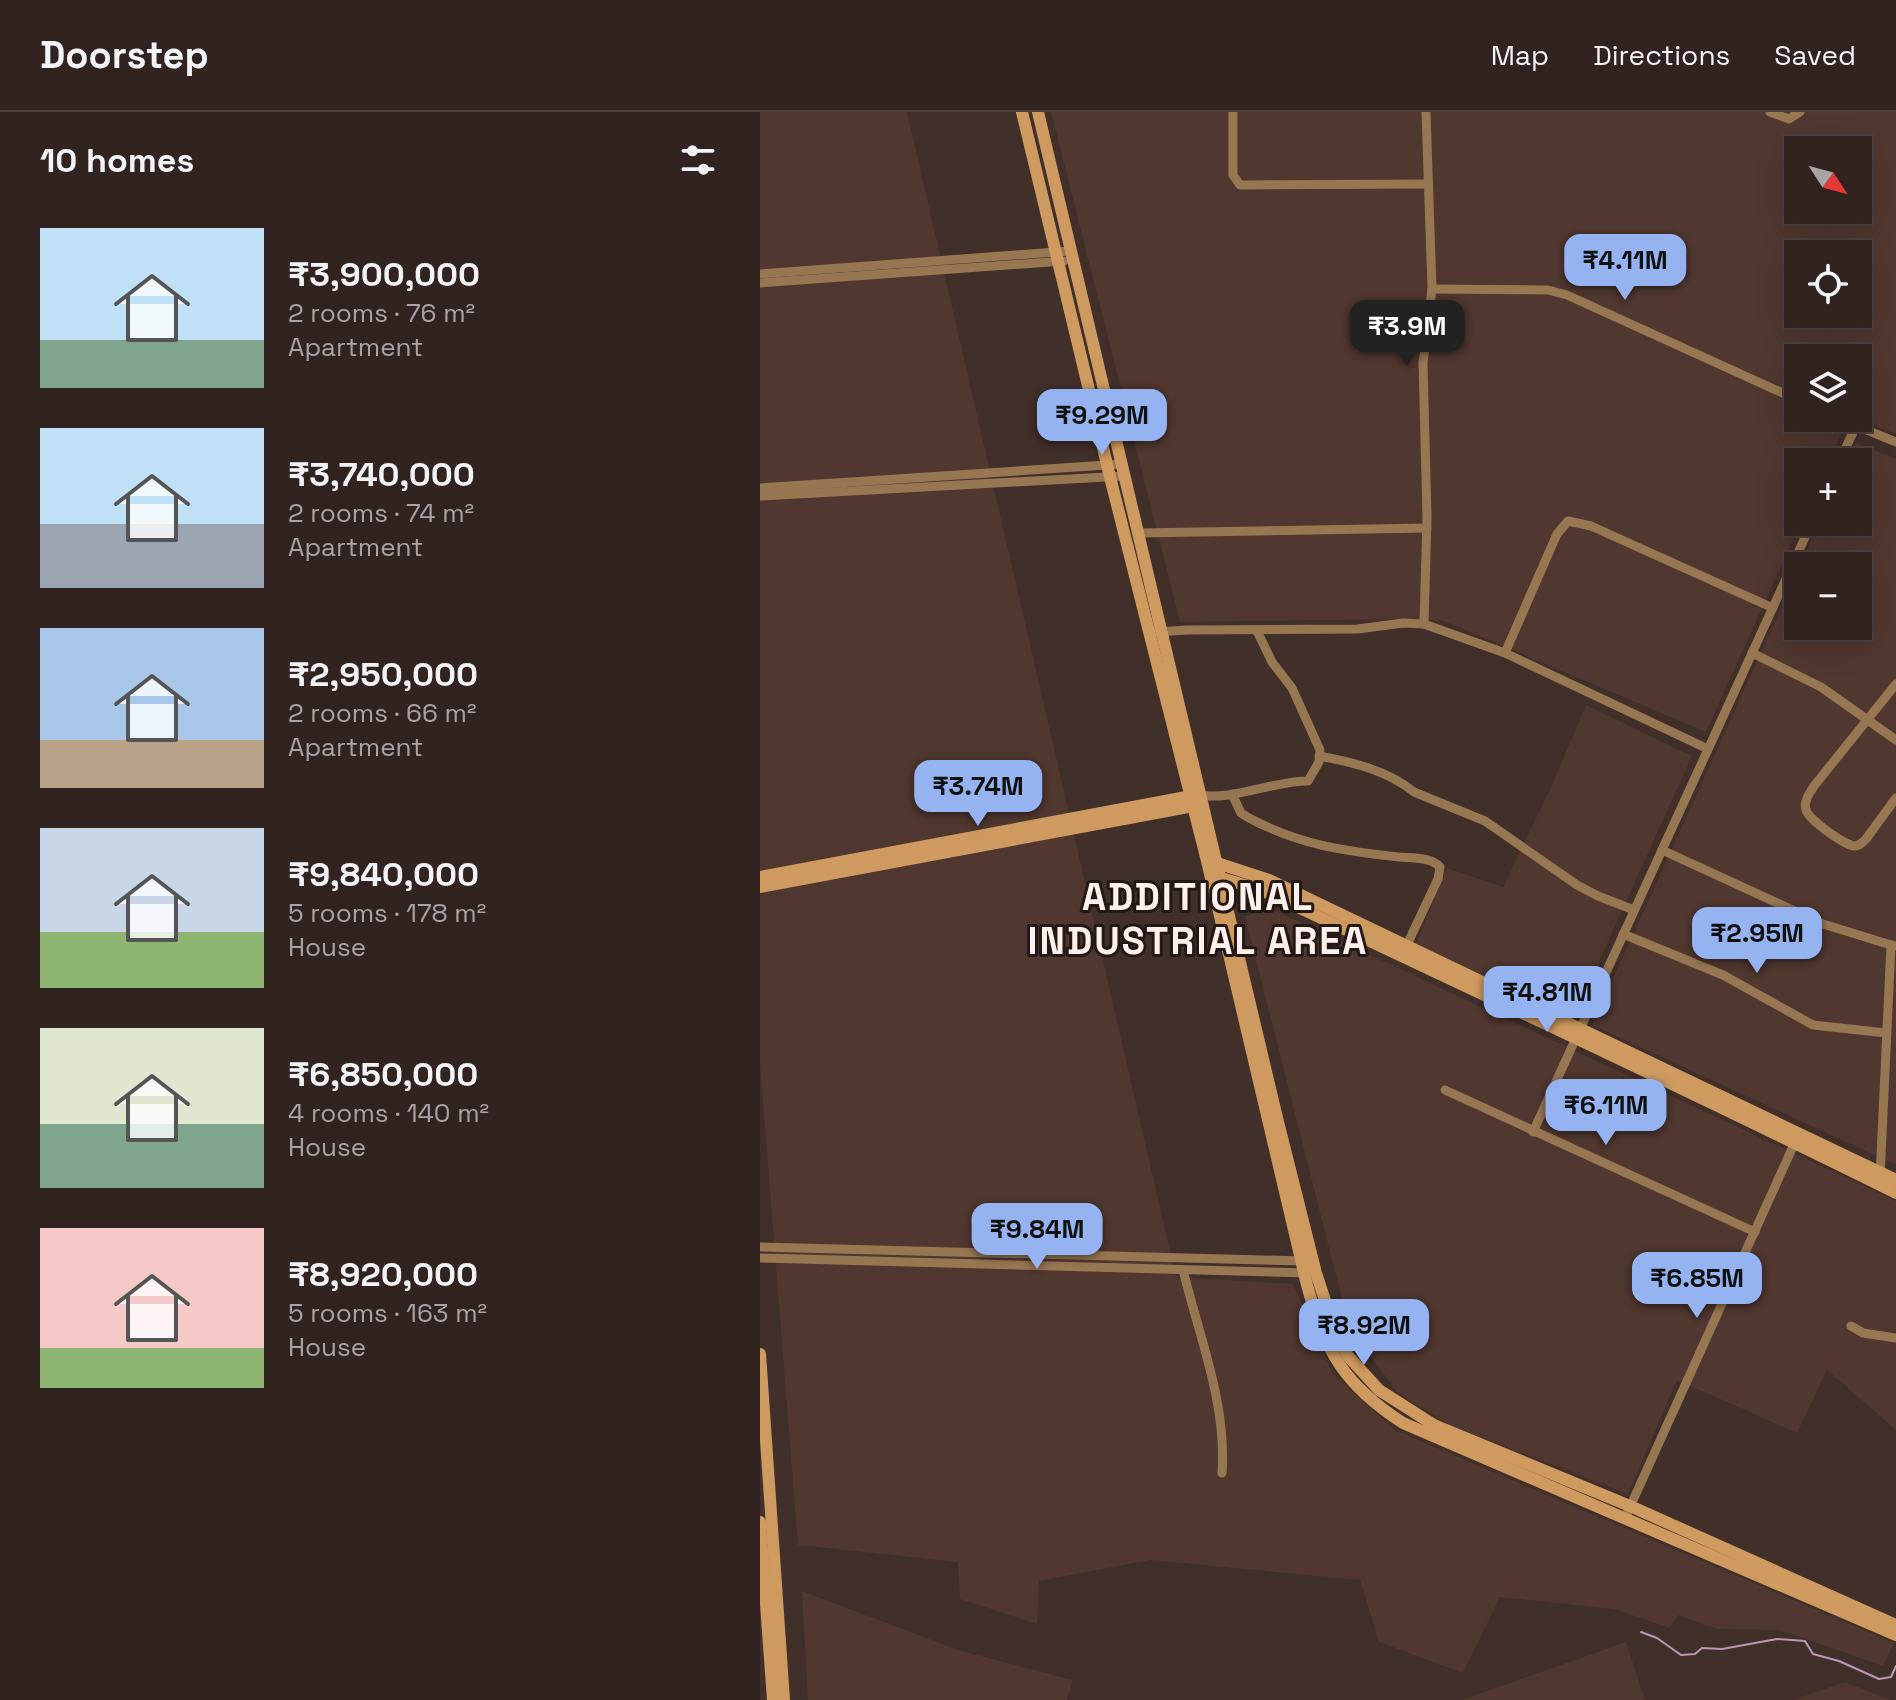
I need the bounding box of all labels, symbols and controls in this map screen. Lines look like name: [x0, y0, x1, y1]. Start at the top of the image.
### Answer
text: Doorstep: [40, 31, 209, 79]
text: Map: [1491, 37, 1549, 73]
text: Directions: [1593, 37, 1730, 73]
text: Saved: [1774, 37, 1856, 73]
north arrow: [1784, 136, 1872, 224]
map controls: [1784, 136, 1872, 640]
icon: filters: [676, 138, 720, 182]
text: 10 homes: [40, 139, 194, 182]
pin: ₹4.11M: [1560, 234, 1690, 302]
button: locate: [1784, 240, 1872, 328]
text: ₹4.11M: [1582, 243, 1668, 277]
text: ₹3,900,000: [288, 253, 480, 296]
icon: home: [104, 260, 200, 356]
text: 2 rooms · 76 m²: [288, 296, 475, 330]
pin: ₹3.9M: [1351, 300, 1463, 368]
text: ₹3.9M: [1368, 309, 1446, 343]
text: Apartment: [288, 330, 423, 364]
button: layers: [1784, 344, 1872, 432]
pin: ₹9.29M: [1037, 389, 1167, 457]
text: ₹9.29M: [1055, 398, 1149, 432]
button: +: [1784, 448, 1872, 536]
text: ₹3,740,000: [288, 453, 475, 496]
icon: home: [104, 460, 200, 556]
text: 2 rooms · 74 m²: [288, 496, 474, 530]
text: Apartment: [288, 530, 423, 564]
button: −: [1784, 552, 1872, 640]
text: ₹2,950,000: [288, 653, 478, 696]
icon: home: [104, 660, 200, 756]
text: 2 rooms · 66 m²: [288, 696, 477, 730]
text: Apartment: [288, 730, 423, 764]
pin: ₹3.74M: [913, 760, 1043, 828]
text: ₹3.74M: [932, 769, 1024, 803]
text: ₹9,840,000: [288, 853, 479, 896]
icon: home: [104, 860, 200, 956]
district label: ADDITIONAL INDUSTRIAL AREA: [1028, 873, 1368, 965]
text: 5 rooms · 178 m²: [288, 896, 486, 930]
pin: ₹2.95M: [1692, 907, 1822, 975]
text: ₹2.95M: [1710, 916, 1804, 950]
text: House: [288, 930, 366, 964]
pin: ₹4.81M: [1482, 966, 1612, 1034]
text: ₹4.81M: [1502, 975, 1592, 1009]
text: ₹6,850,000: [288, 1053, 478, 1096]
icon: home: [104, 1060, 200, 1156]
pin: ₹6.11M: [1541, 1079, 1671, 1147]
text: ₹6.11M: [1563, 1088, 1649, 1122]
text: 4 rooms · 140 m²: [288, 1096, 489, 1130]
text: House: [288, 1130, 366, 1164]
pin: ₹9.84M: [972, 1203, 1102, 1271]
text: ₹9.84M: [990, 1212, 1084, 1246]
pin: ₹6.85M: [1632, 1252, 1762, 1320]
text: ₹8,920,000: [288, 1253, 478, 1296]
icon: home: [104, 1260, 200, 1356]
text: ₹6.85M: [1650, 1261, 1744, 1295]
text: 5 rooms · 163 m²: [288, 1296, 487, 1330]
pin: ₹8.92M: [1299, 1299, 1429, 1367]
text: ₹8.92M: [1317, 1308, 1411, 1342]
text: House: [288, 1330, 366, 1364]

